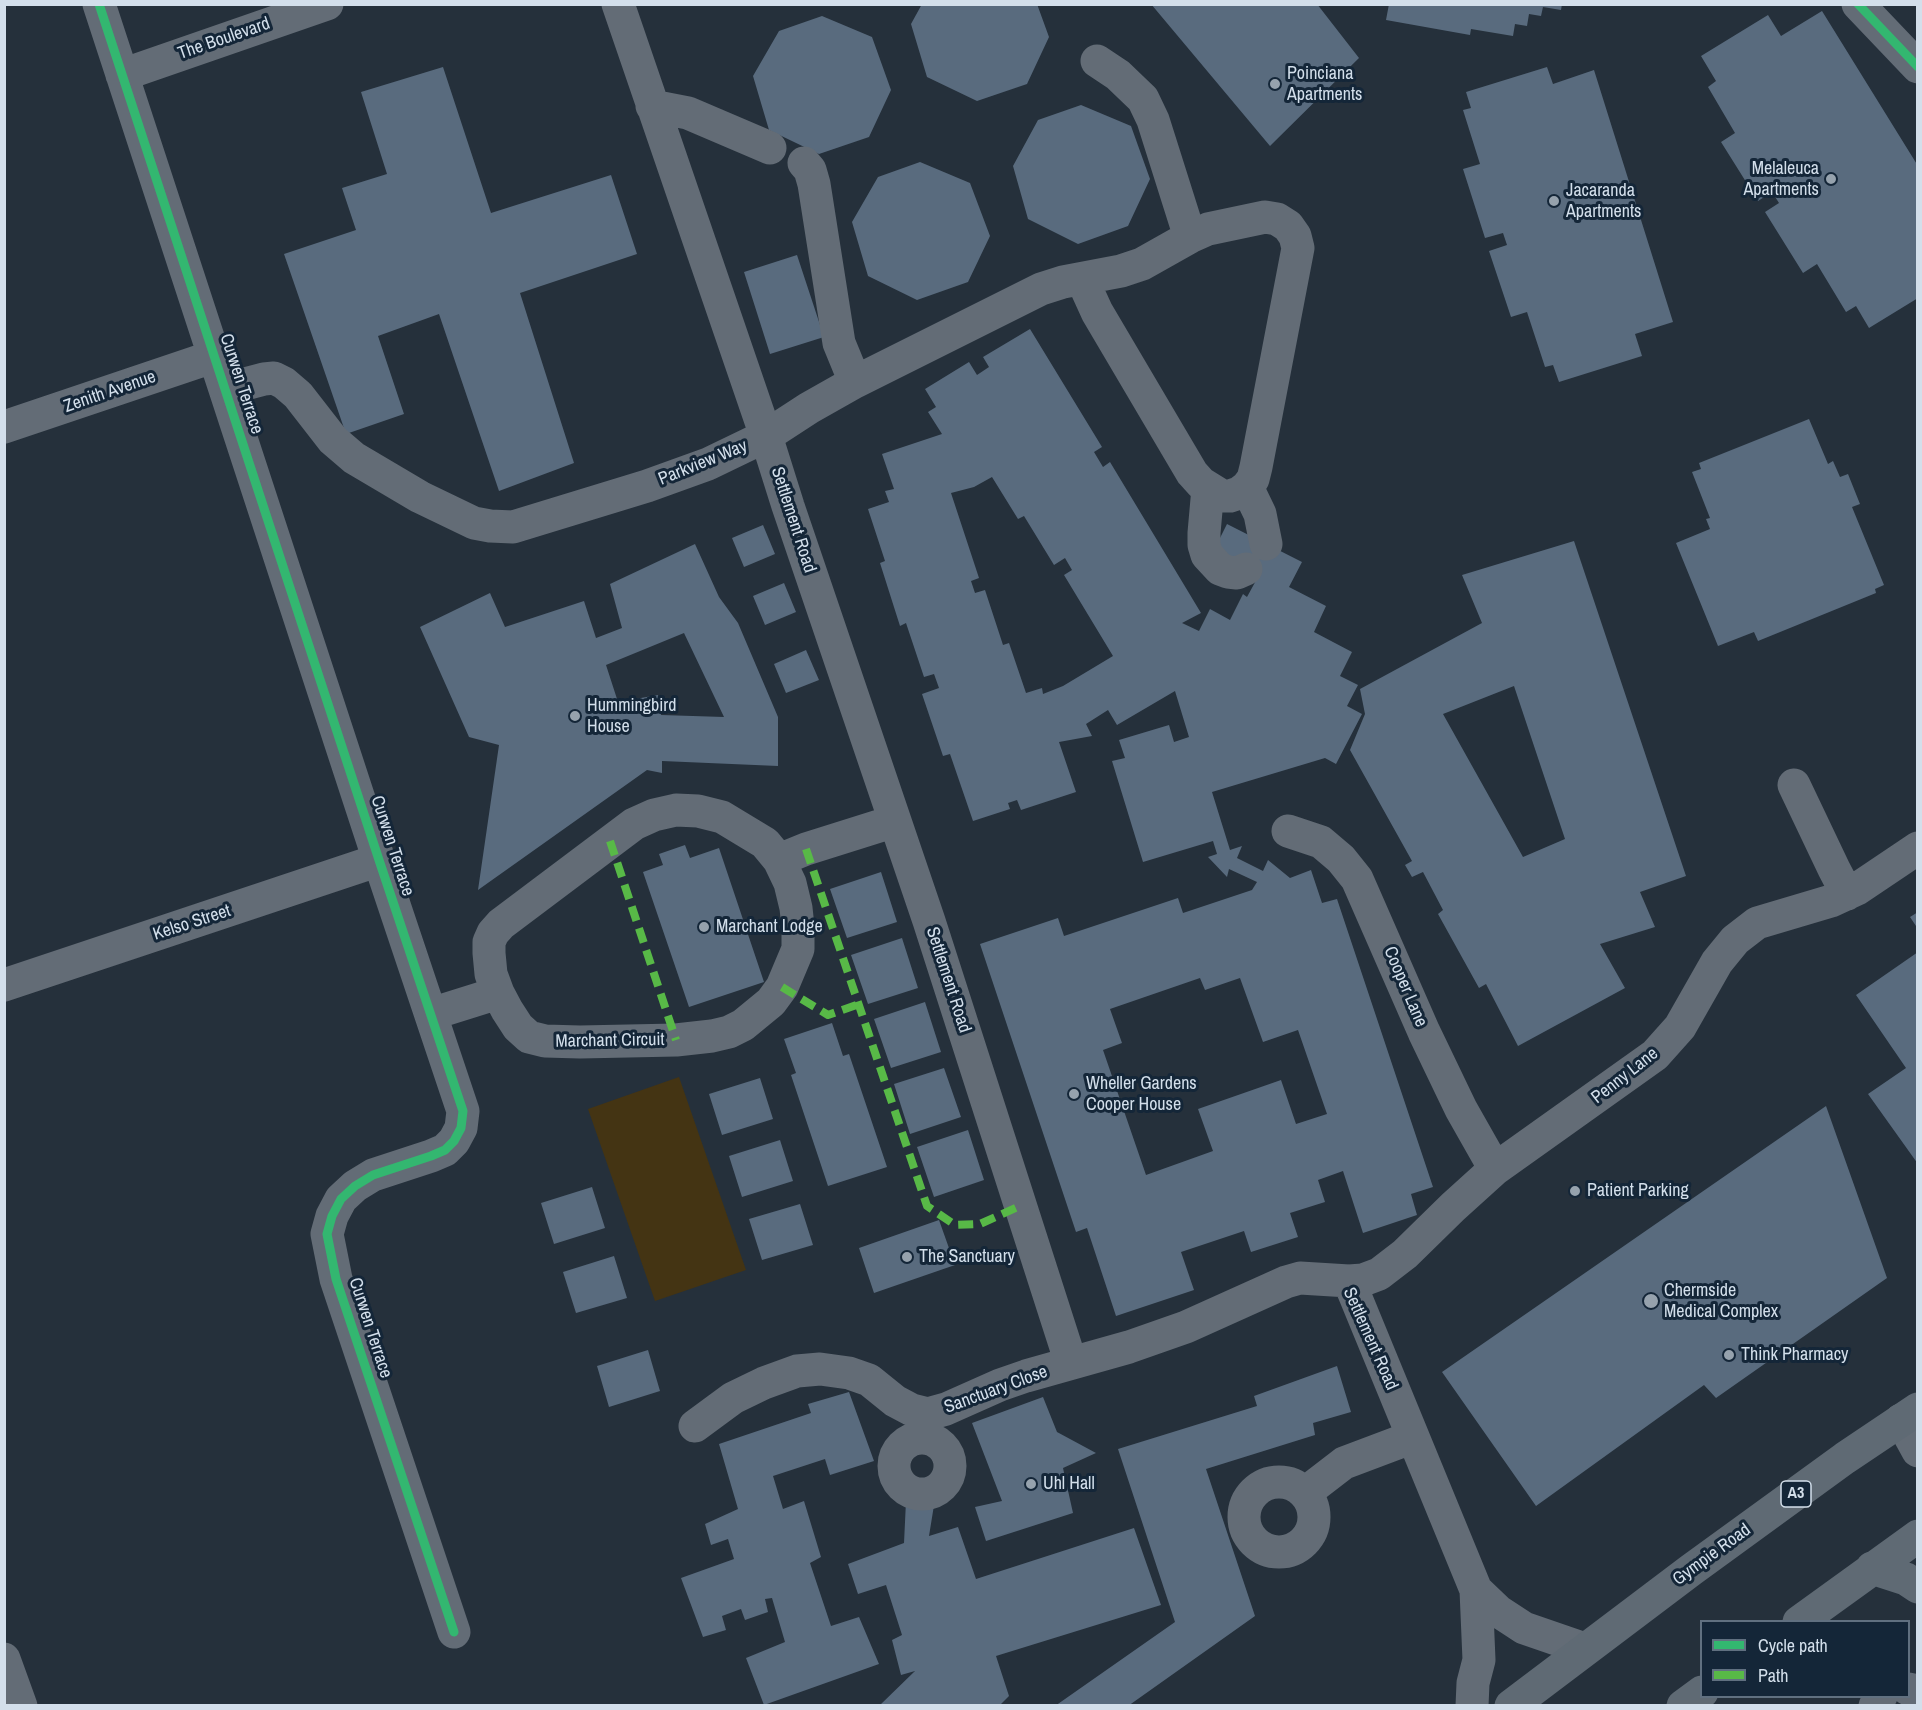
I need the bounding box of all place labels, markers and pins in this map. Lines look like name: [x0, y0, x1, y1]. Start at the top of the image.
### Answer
place label: Poinciana Apartments: [1287, 63, 1362, 106]
marker: Poinciana Apartments: [1268, 77, 1282, 91]
place label: Melaleuca Apartments: [1744, 158, 1819, 201]
marker: Melaleuca Apartments: [1824, 172, 1838, 186]
place label: Jacaranda Apartments: [1566, 180, 1641, 222]
marker: Jacaranda Apartments: [1547, 194, 1561, 208]
place label: Hummingbird House: [587, 695, 676, 738]
marker: Hummingbird House: [568, 709, 582, 723]
place label: Marchant Lodge: [716, 916, 823, 938]
marker: Marchant Lodge: [697, 920, 711, 934]
place label: Wheller Gardens Cooper House: [1086, 1073, 1197, 1116]
marker: Wheller Gardens Cooper House: [1067, 1087, 1081, 1101]
place label: Patient Parking: [1587, 1180, 1689, 1202]
marker: Patient Parking: [1568, 1184, 1582, 1198]
place label: The Sanctuary: [919, 1246, 1015, 1268]
marker: The Sanctuary: [900, 1250, 914, 1264]
place label: Chermside Medical Complex: [1664, 1280, 1778, 1322]
marker: Chermside Medical Complex: [1642, 1292, 1660, 1310]
place label: Think Pharmacy: [1741, 1344, 1848, 1366]
marker: Think Pharmacy: [1722, 1348, 1736, 1362]
place label: Uhl Hall: [1043, 1473, 1095, 1495]
marker: Uhl Hall: [1024, 1477, 1038, 1491]

